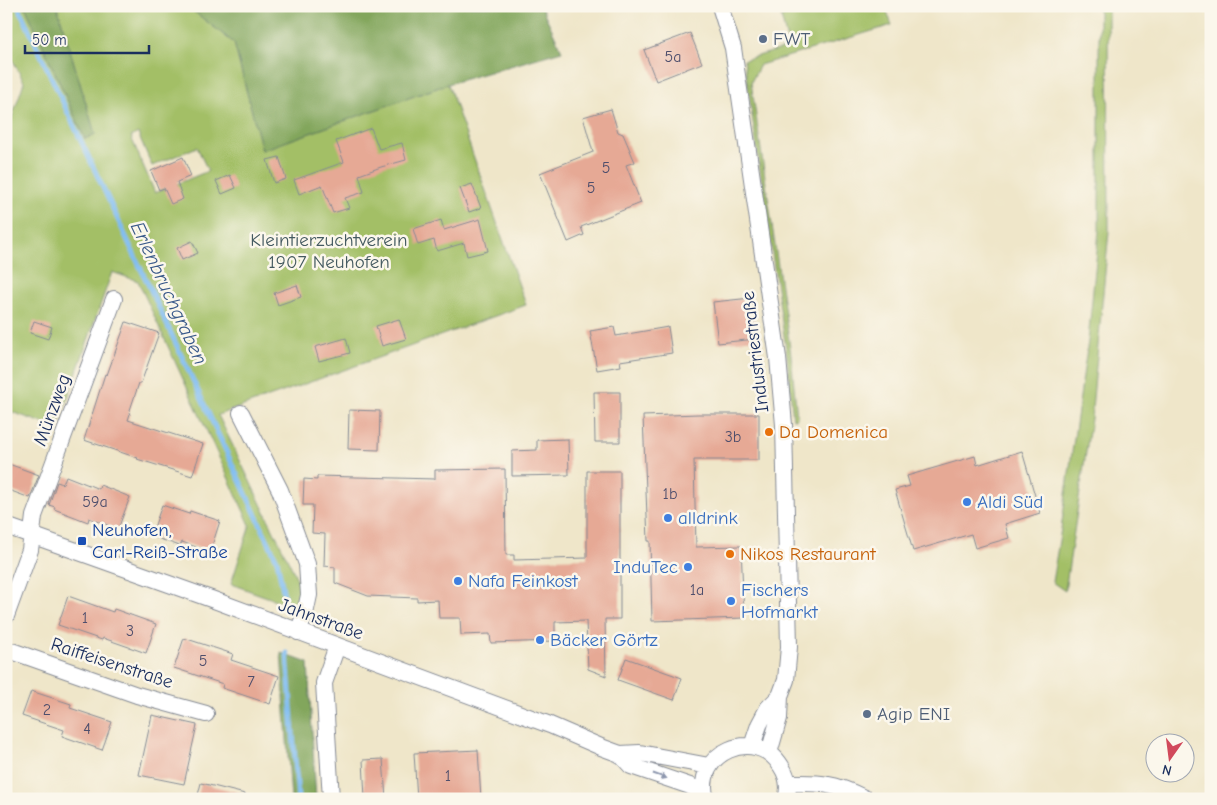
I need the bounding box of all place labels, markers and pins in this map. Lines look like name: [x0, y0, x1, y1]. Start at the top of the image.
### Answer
place label: FWT: [773, 28, 810, 50]
marker: FWT: [757, 33, 769, 45]
place label: Da Domenica: [779, 421, 888, 443]
marker: Da Domenica: [763, 426, 775, 438]
place label: Aldi Süd: [977, 491, 1043, 513]
marker: Aldi Süd: [961, 496, 973, 508]
place label: alldrink: [678, 507, 739, 529]
marker: alldrink: [662, 512, 674, 524]
place label: Neuhofen, Carl-Reiß-Straße: [92, 519, 228, 563]
marker: Neuhofen, Carl-Reiß-Straße: [76, 535, 88, 547]
place label: Nikos Restaurant: [740, 543, 876, 565]
marker: Nikos Restaurant: [724, 548, 736, 560]
place label: InduTec: [613, 556, 678, 578]
marker: InduTec: [682, 561, 694, 573]
place label: Nafa Feinkost: [468, 570, 578, 592]
marker: Nafa Feinkost: [452, 575, 464, 587]
place label: Fischers Hofmarkt: [741, 579, 818, 623]
marker: Fischers Hofmarkt: [725, 595, 737, 607]
place label: Bäcker Görtz: [550, 629, 658, 651]
marker: Bäcker Görtz: [534, 634, 546, 646]
place label: Agip ENI: [877, 703, 950, 725]
marker: Agip ENI: [861, 708, 873, 720]

